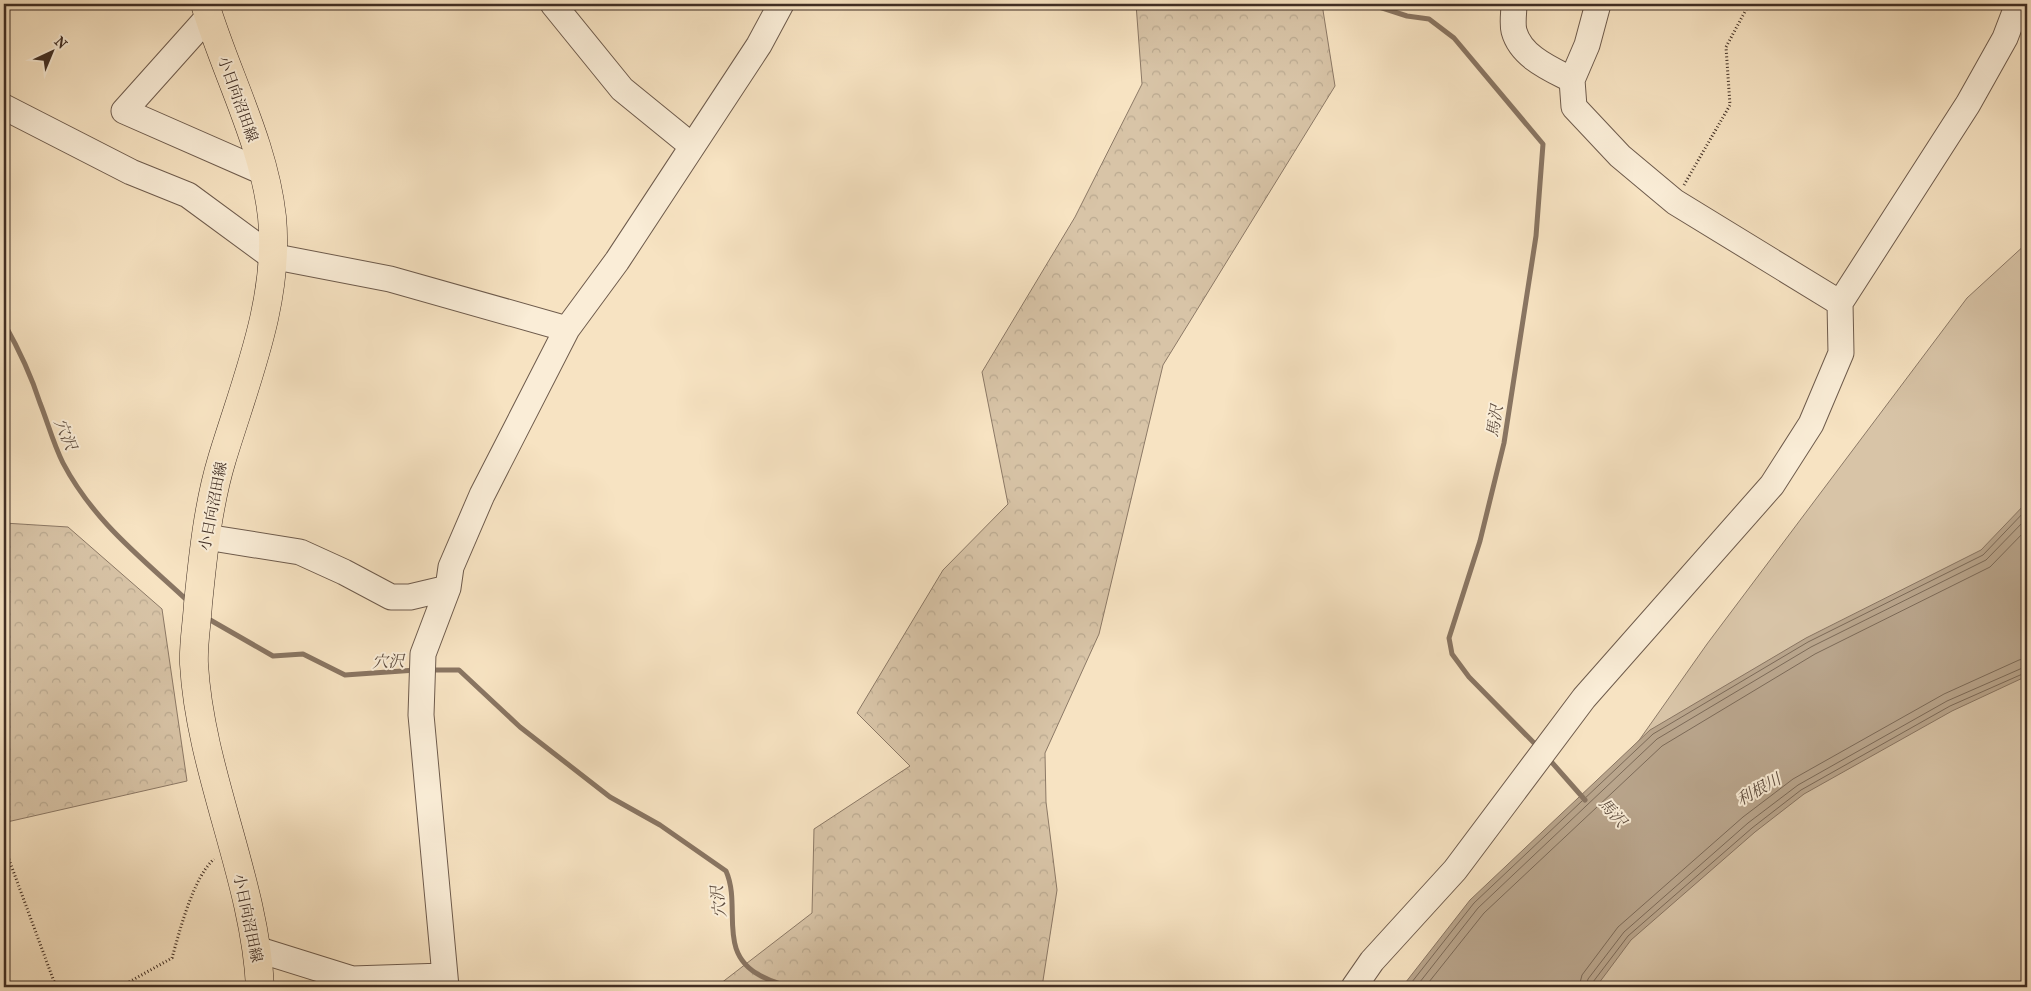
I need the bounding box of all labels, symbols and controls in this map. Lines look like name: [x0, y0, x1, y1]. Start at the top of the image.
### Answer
north arrow: [28, 28, 78, 78]
text: N: [51, 33, 71, 53]
street label: 小日向沼田線: [214, 54, 262, 144]
water label: 馬沢: [1483, 402, 1507, 438]
water label: 穴沢: [51, 416, 81, 454]
street label: 小日向沼田線: [196, 460, 230, 552]
water label: 穴沢: [372, 651, 406, 672]
water label: 利根川: [1733, 769, 1786, 809]
water label: 馬沢: [1595, 794, 1632, 832]
street label: 小日向沼田線: [230, 872, 266, 964]
water label: 穴沢: [707, 883, 730, 919]

